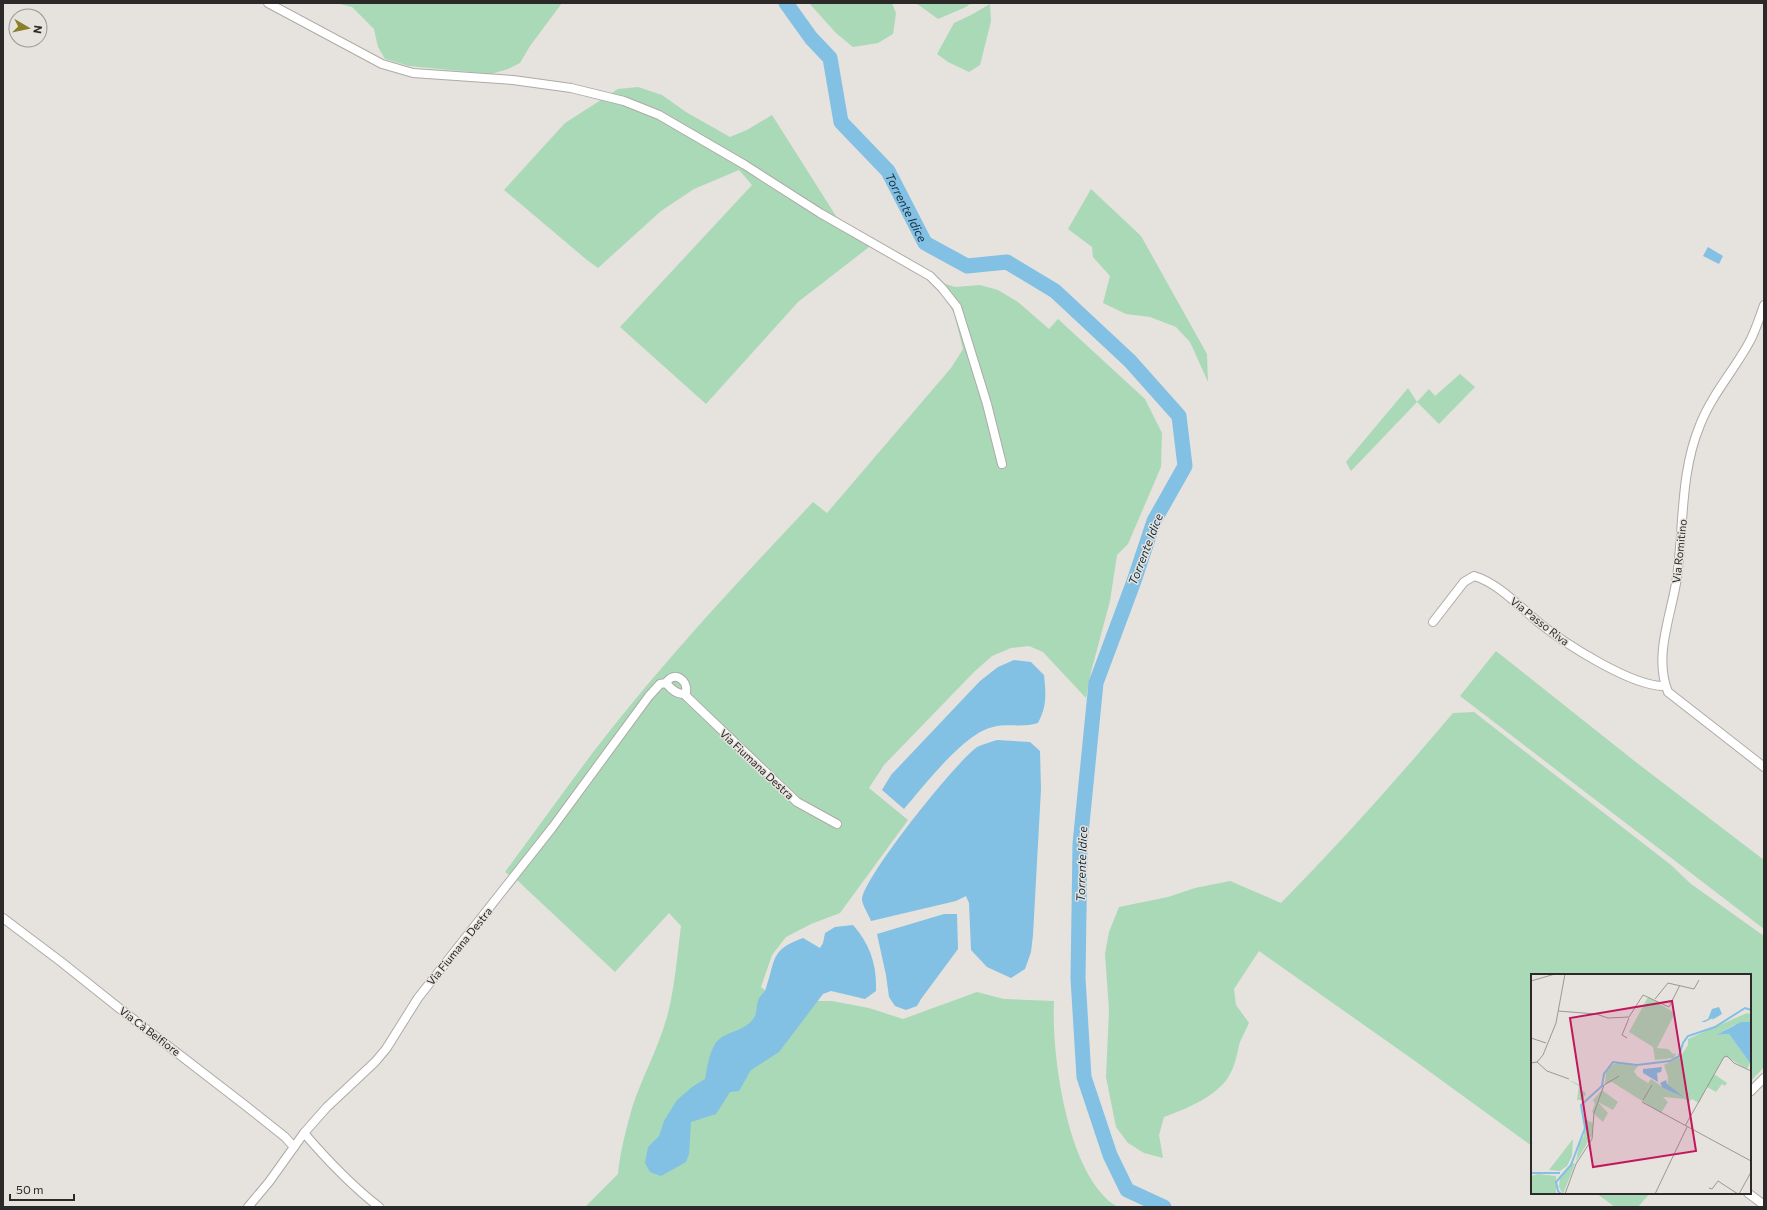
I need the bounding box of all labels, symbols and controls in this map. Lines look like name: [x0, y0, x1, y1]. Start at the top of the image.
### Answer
north arrow: [8, 8, 48, 48]
text: N: [31, 25, 45, 35]
water label: Torrente Idice: [883, 170, 930, 245]
water label: Torrente Idice: [1125, 511, 1165, 587]
street label: Via Romitino: [1669, 518, 1689, 584]
street label: Via Passo Riva: [1508, 594, 1572, 648]
street label: Via Fiumana Destra: [717, 726, 797, 802]
water label: Torrente Idice: [1073, 825, 1089, 902]
street label: Via Fiumana Destra: [424, 904, 494, 988]
inset map: [1531, 974, 1751, 1194]
street label: Via Cà Belfiore: [117, 1004, 183, 1058]
scale bar: [10, 1176, 74, 1202]
text: 50 m: [16, 1182, 44, 1196]

